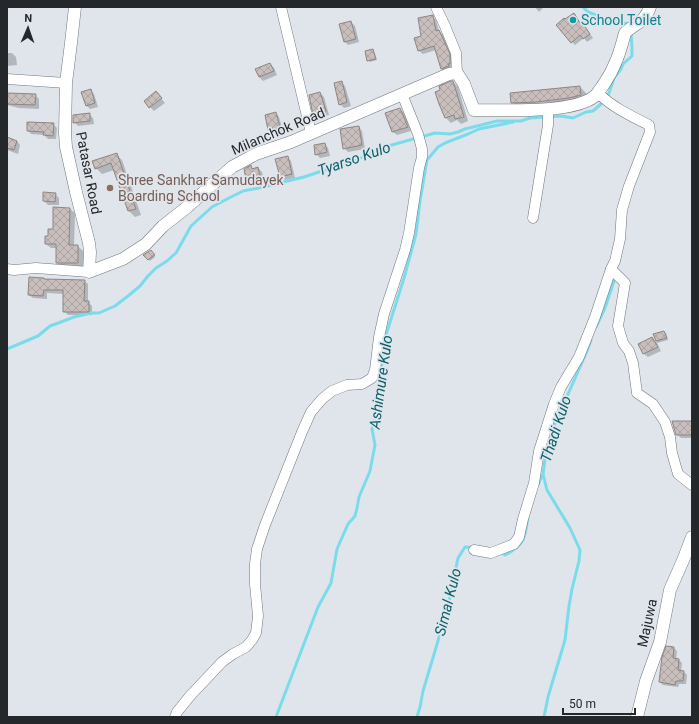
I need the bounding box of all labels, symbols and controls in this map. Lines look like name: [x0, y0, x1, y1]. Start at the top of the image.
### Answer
north arrow: [8, 8, 48, 48]
text: N: [24, 12, 33, 25]
place label: School Toilet: [581, 12, 662, 28]
marker: School Toilet: [568, 15, 578, 25]
street label: Milanchok Road: [229, 104, 327, 158]
street label: Patasar Road: [73, 130, 105, 216]
water label: Tyarso Kulo: [315, 138, 393, 180]
place label: Shree Sankhar Samudayek Boarding School: [118, 172, 285, 204]
marker: Shree Sankhar Samudayek Boarding School: [105, 183, 115, 193]
water label: Ashimure Kulo: [365, 334, 396, 431]
water label: Thadi Kulo: [537, 393, 575, 465]
water label: Simal Kulo: [431, 566, 465, 638]
street label: Majuwa: [634, 597, 660, 649]
scale bar: [563, 690, 635, 716]
text: 50 m: [569, 697, 596, 711]

